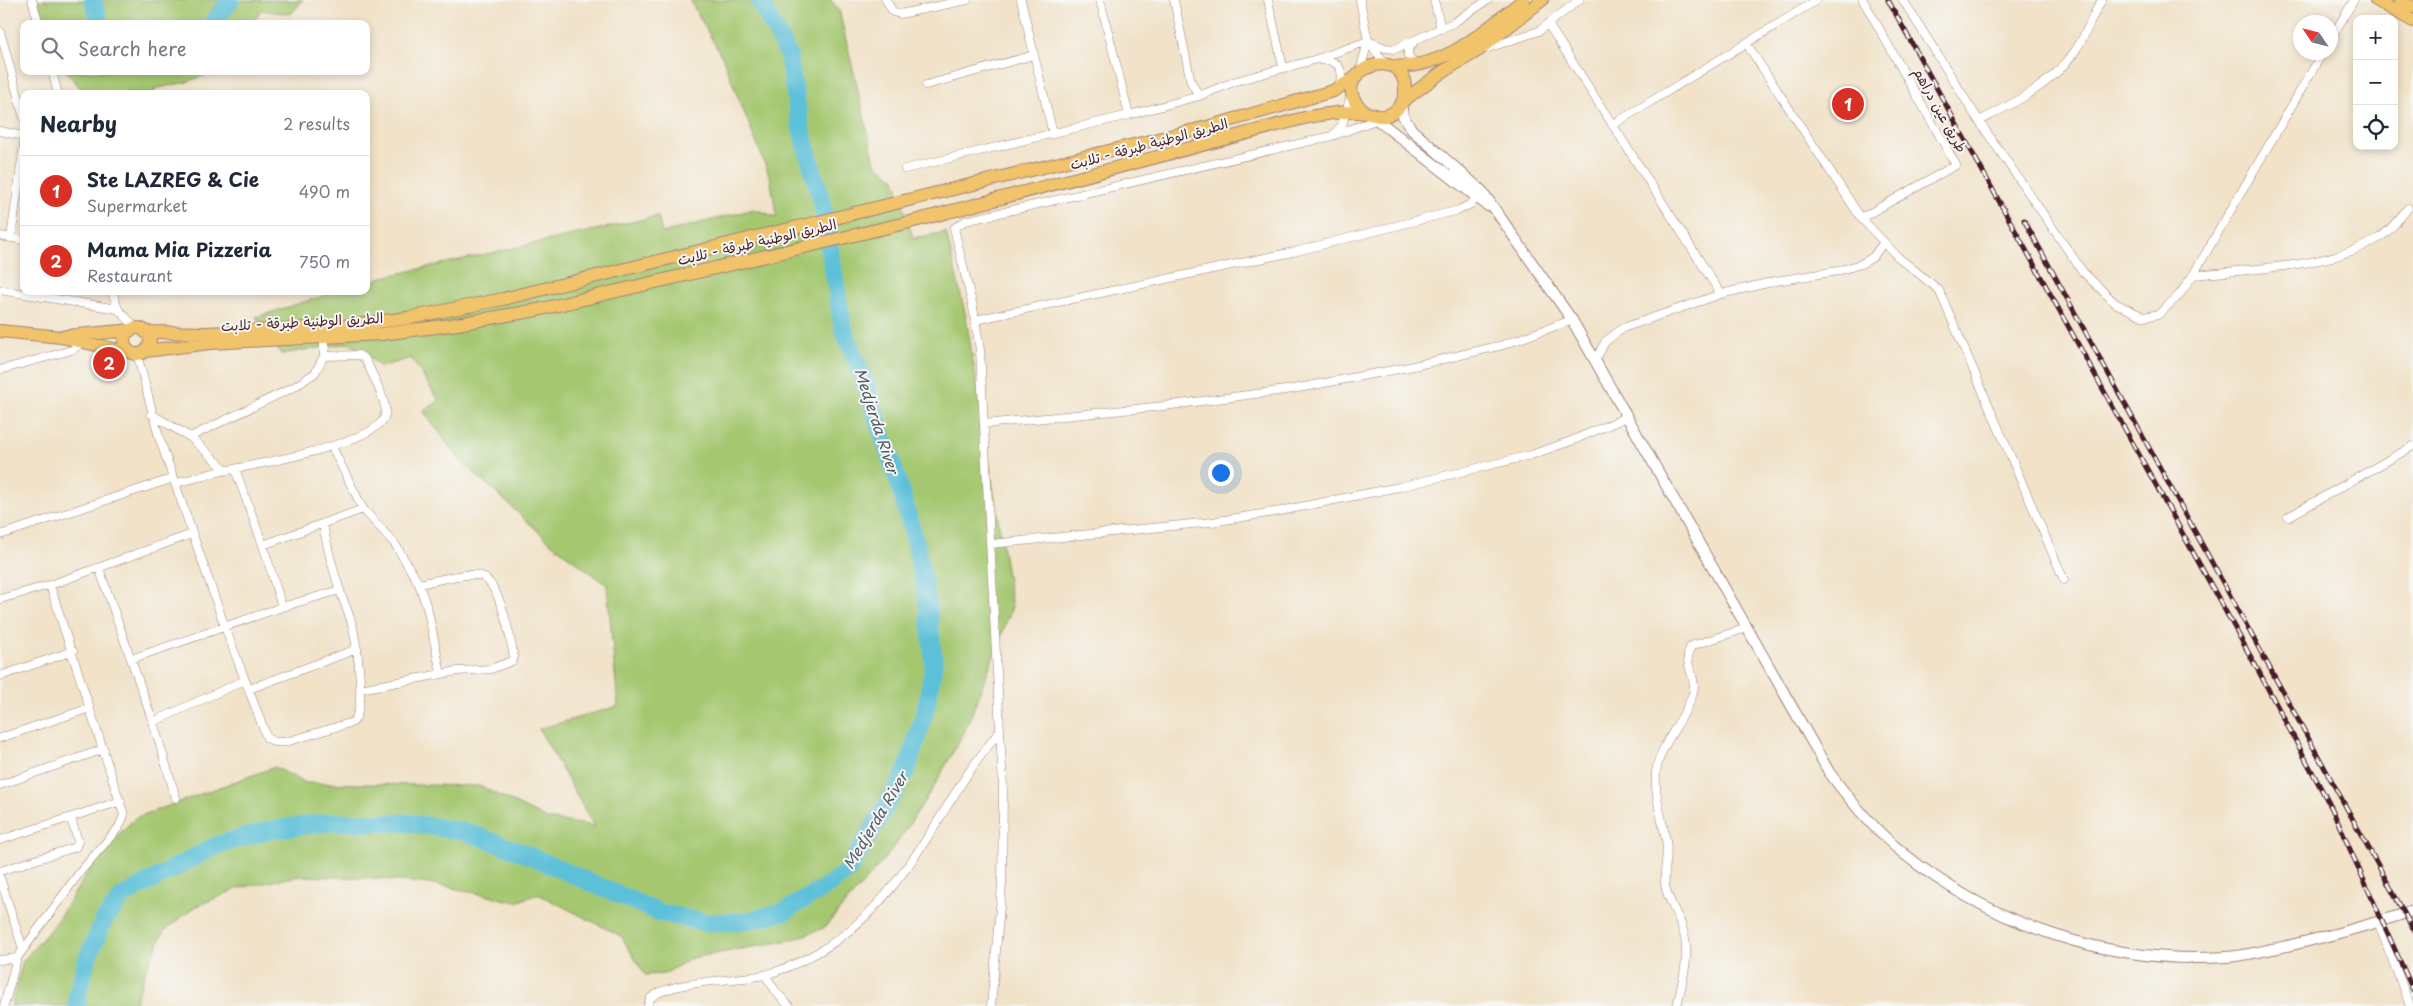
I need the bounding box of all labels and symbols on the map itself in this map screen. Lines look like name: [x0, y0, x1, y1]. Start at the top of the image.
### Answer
north arrow: [2293, 15, 2338, 60]
street label: طريق عين دراهم: [1908, 63, 1972, 157]
pin: 1: [1832, 85, 1864, 123]
street label: الطريق الوطنية طبرقة - تلابت: [1068, 112, 1230, 175]
street label: الطريق الوطنية طبرقة - تلابت: [675, 213, 838, 270]
street label: الطريق الوطنية طبرقة - تلابت: [220, 307, 384, 336]
pin: 2: [93, 344, 125, 382]
water label: Medjerda River: [849, 365, 906, 479]
your location: [1208, 460, 1234, 486]
water label: Medjerda River: [837, 765, 914, 873]

